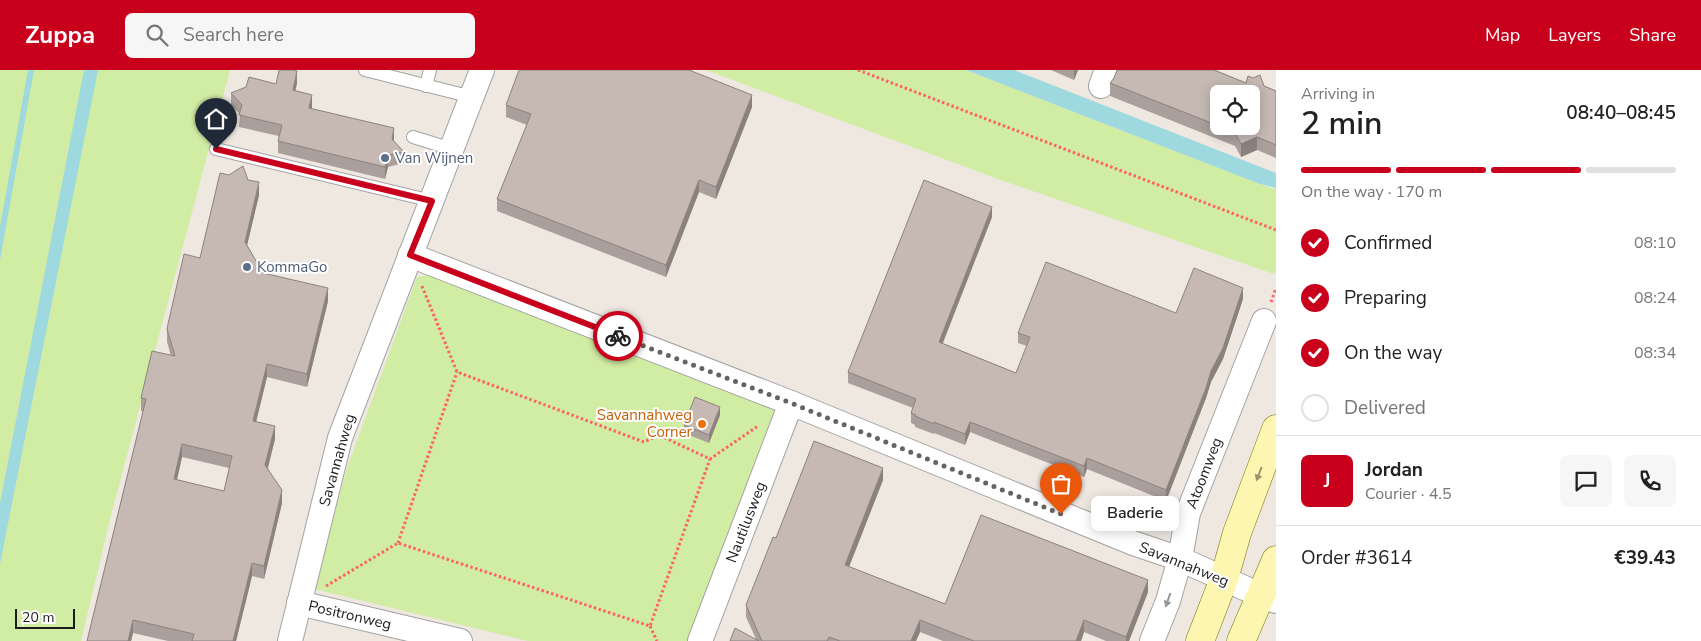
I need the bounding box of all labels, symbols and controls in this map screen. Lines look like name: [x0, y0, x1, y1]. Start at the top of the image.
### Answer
search box: [125, 13, 475, 58]
text: Zuppa: [25, 19, 95, 51]
icon: search: [143, 21, 171, 49]
text: Search here: [183, 22, 284, 48]
text: Map: [1485, 23, 1520, 47]
text: Layers: [1548, 23, 1601, 47]
text: Share: [1629, 23, 1676, 47]
text: Arriving in: [1301, 83, 1375, 105]
map controls: [1210, 85, 1260, 135]
button: locate: [1210, 85, 1260, 135]
pin: [195, 98, 237, 149]
text: 08:40–08:45: [1566, 100, 1676, 126]
text: 2 min: [1301, 102, 1383, 145]
icon: home: [202, 105, 230, 133]
place label: Van Wijnen: [394, 148, 473, 168]
marker: Van Wijnen: [379, 152, 391, 164]
text: On the way · 170 m: [1301, 181, 1442, 203]
icon: check: [1301, 229, 1329, 257]
text: Confirmed: [1344, 230, 1432, 256]
text: 08:10: [1634, 232, 1676, 254]
place label: KommaGo: [257, 257, 327, 277]
marker: KommaGo: [241, 261, 253, 273]
icon: check: [1301, 284, 1329, 312]
text: Preparing: [1344, 285, 1427, 311]
text: 08:24: [1634, 287, 1676, 309]
courier: [593, 311, 643, 361]
icon: bike: [604, 322, 632, 350]
icon: check: [1301, 339, 1329, 367]
text: On the way: [1344, 340, 1442, 366]
text: 08:34: [1634, 342, 1676, 364]
text: Delivered: [1344, 395, 1426, 421]
place label: Savannahweg Corner: [597, 405, 693, 442]
street label: Savannahweg: [314, 411, 360, 509]
marker: Savannahweg Corner: [696, 418, 708, 430]
street label: Atoomweg: [1181, 435, 1227, 511]
button: chat: [1560, 455, 1612, 507]
button: phone: [1624, 455, 1676, 507]
text: Jordan: [1365, 457, 1423, 483]
pin: [1040, 463, 1082, 514]
one-way arrow: [1255, 467, 1262, 482]
text: J: [1324, 468, 1330, 494]
icon: bag: [1047, 470, 1075, 498]
street label: Nautilusweg: [721, 479, 771, 565]
text: Courier · 4.5: [1365, 483, 1451, 505]
callout: Baderie: [1091, 496, 1178, 532]
text: Baderie: [1107, 502, 1163, 524]
street label: Savannahweg: [1136, 537, 1232, 591]
text: Order #3614: [1301, 545, 1412, 571]
text: €39.43: [1614, 545, 1676, 571]
one-way arrow: [1163, 593, 1171, 608]
street label: Positronweg: [306, 596, 394, 634]
scale bar: [15, 606, 75, 629]
text: 20 m: [22, 608, 54, 627]

